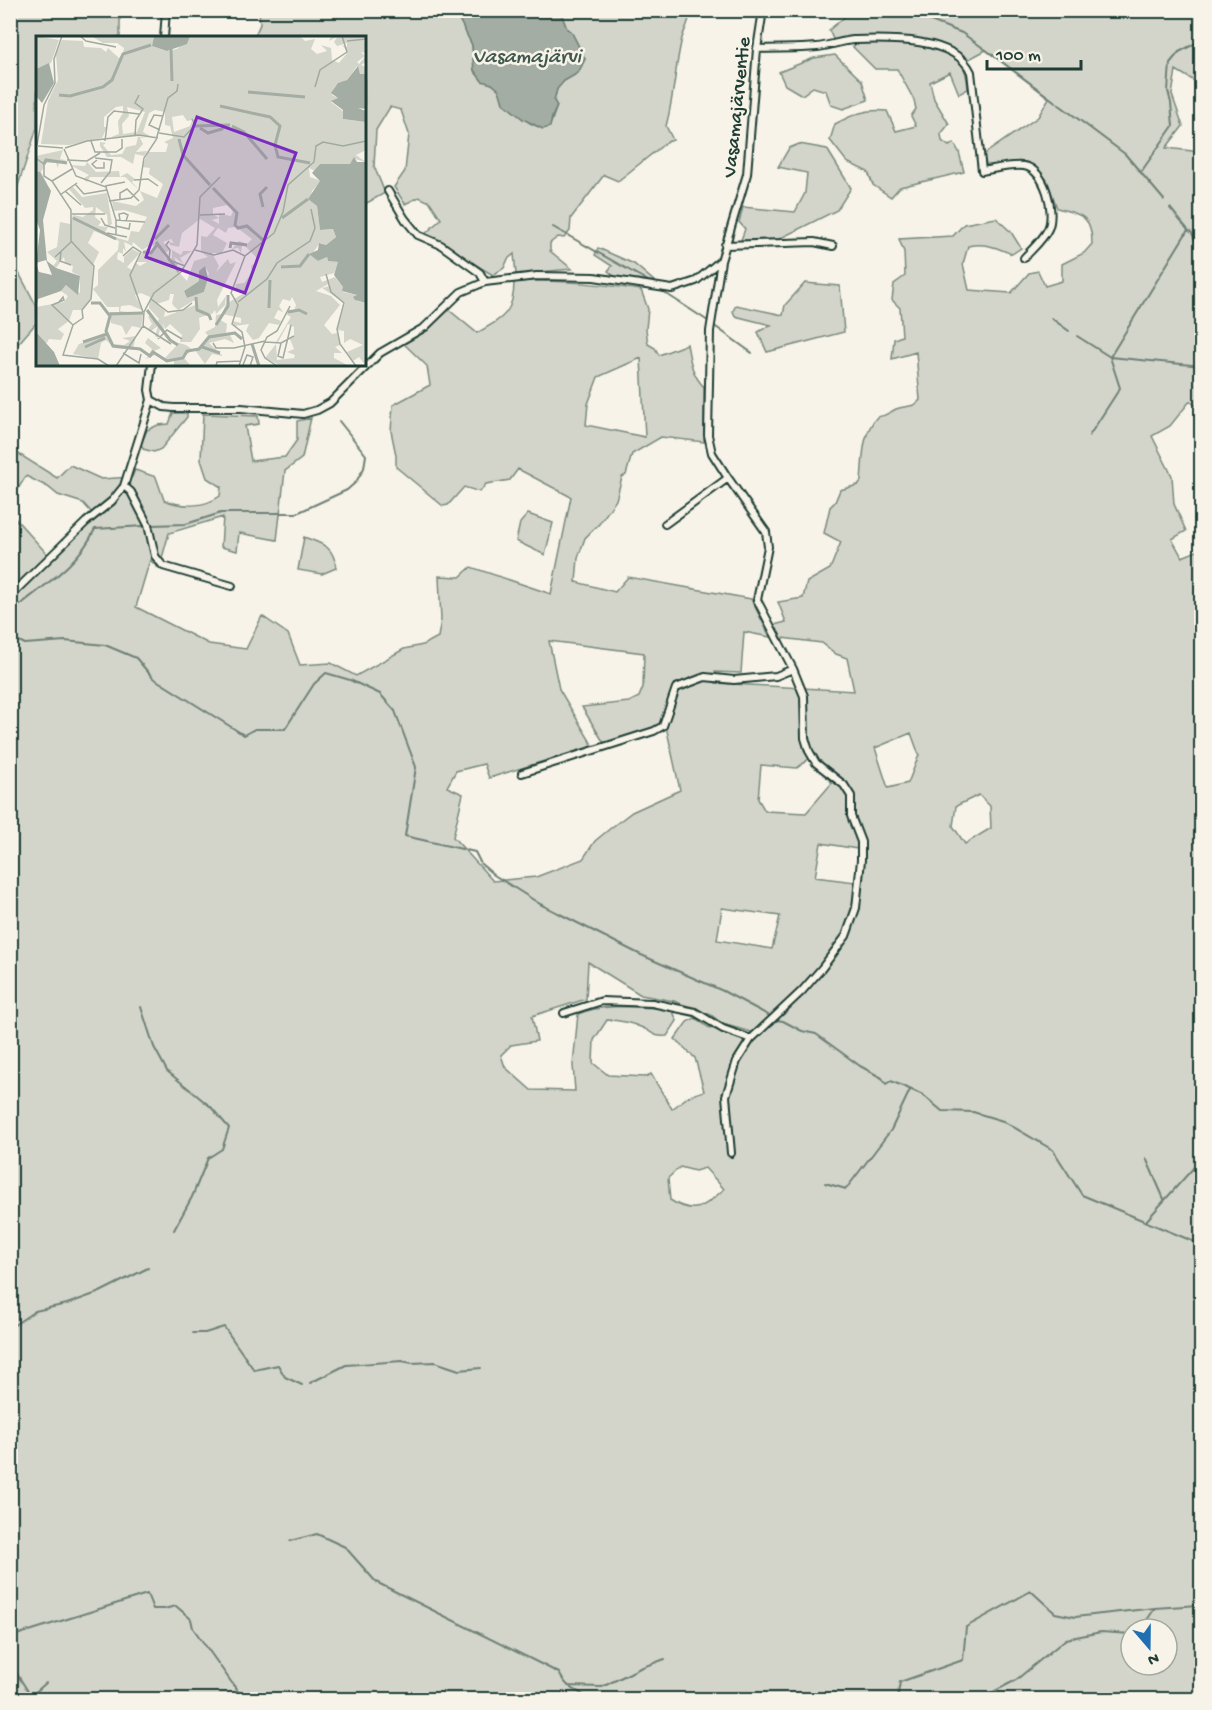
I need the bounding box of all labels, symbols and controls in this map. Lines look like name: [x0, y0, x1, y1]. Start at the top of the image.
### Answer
scale bar: [987, 33, 1082, 71]
street label: Vasamajärventie: [720, 35, 757, 180]
inset map: [36, 36, 366, 366]
water label: Vasamajärvi: [473, 46, 584, 71]
text: 100 m: [995, 46, 1041, 67]
north arrow: [1119, 1617, 1179, 1677]
text: N: [1144, 1647, 1161, 1669]

